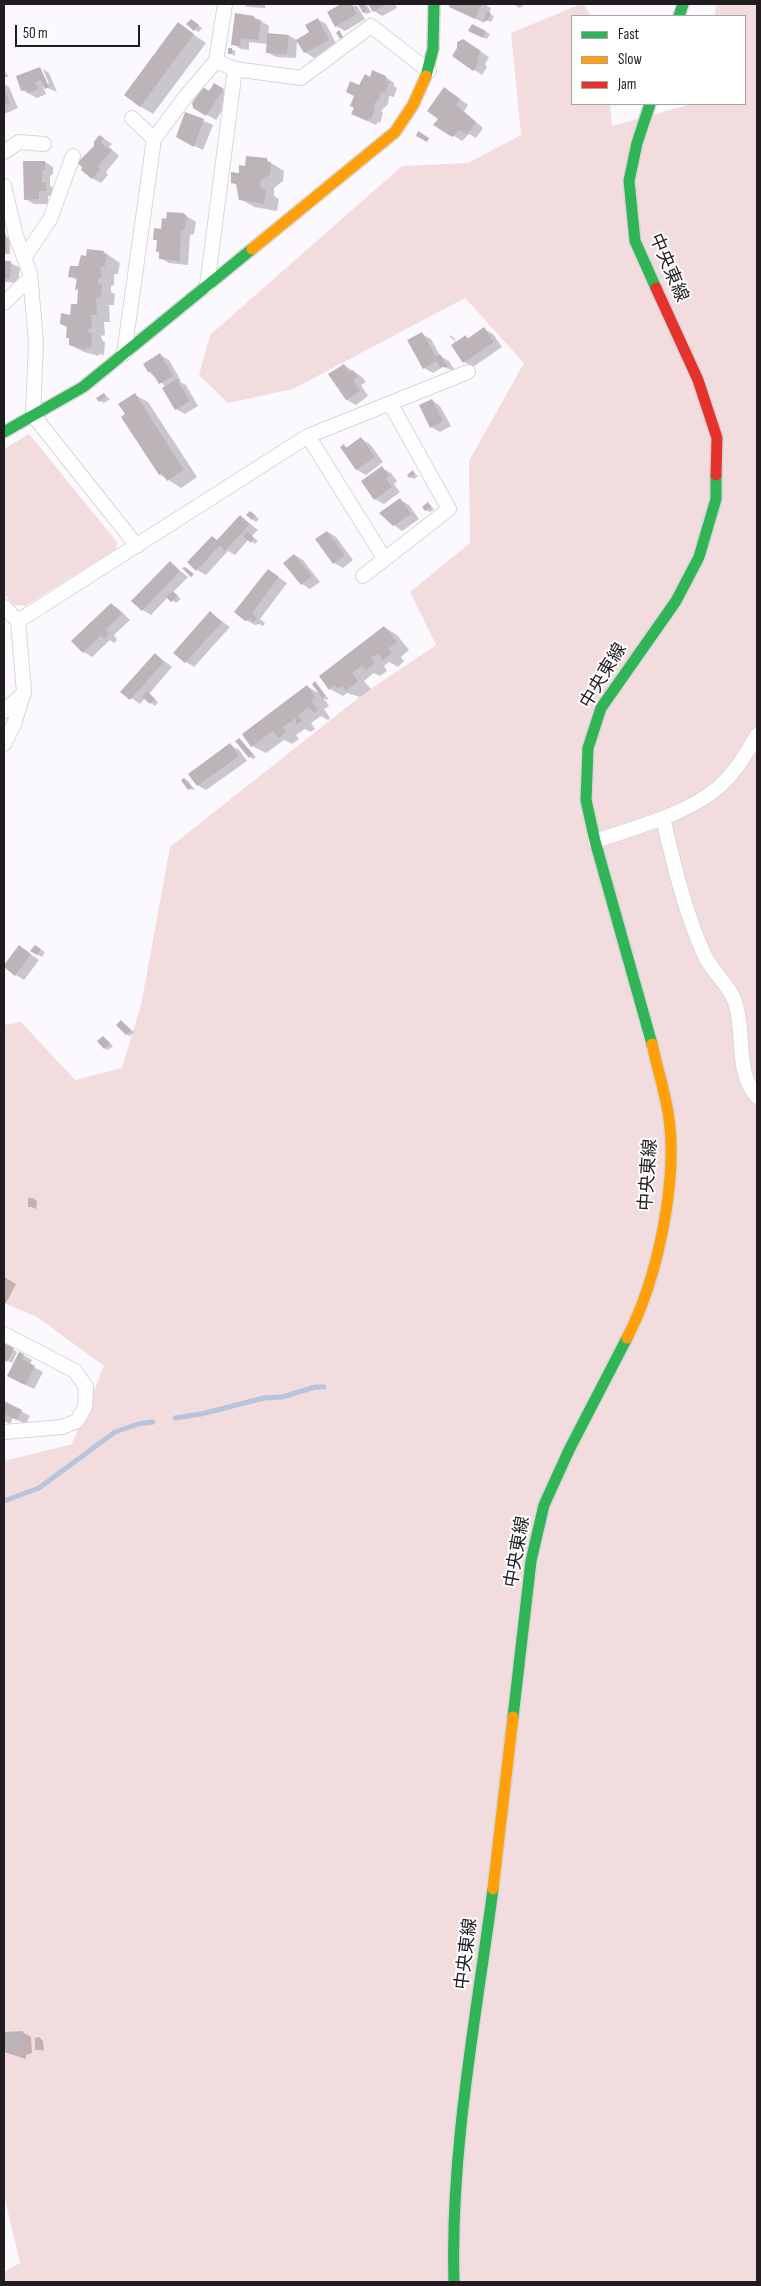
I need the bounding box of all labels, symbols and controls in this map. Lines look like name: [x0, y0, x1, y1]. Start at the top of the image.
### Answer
scale bar: [18, 15, 142, 47]
legend: [571, 15, 746, 105]
text: 50 m: [23, 24, 48, 43]
text: Fast: [618, 25, 639, 44]
text: Slow: [618, 50, 642, 69]
text: Jam: [618, 75, 636, 94]
street label: 中央東線: [644, 231, 692, 305]
street label: 中央東線: [576, 640, 632, 712]
street label: 中央東線: [636, 1138, 662, 1212]
street label: 中央東線: [501, 1515, 535, 1589]
street label: 中央東線: [452, 1917, 482, 1991]

